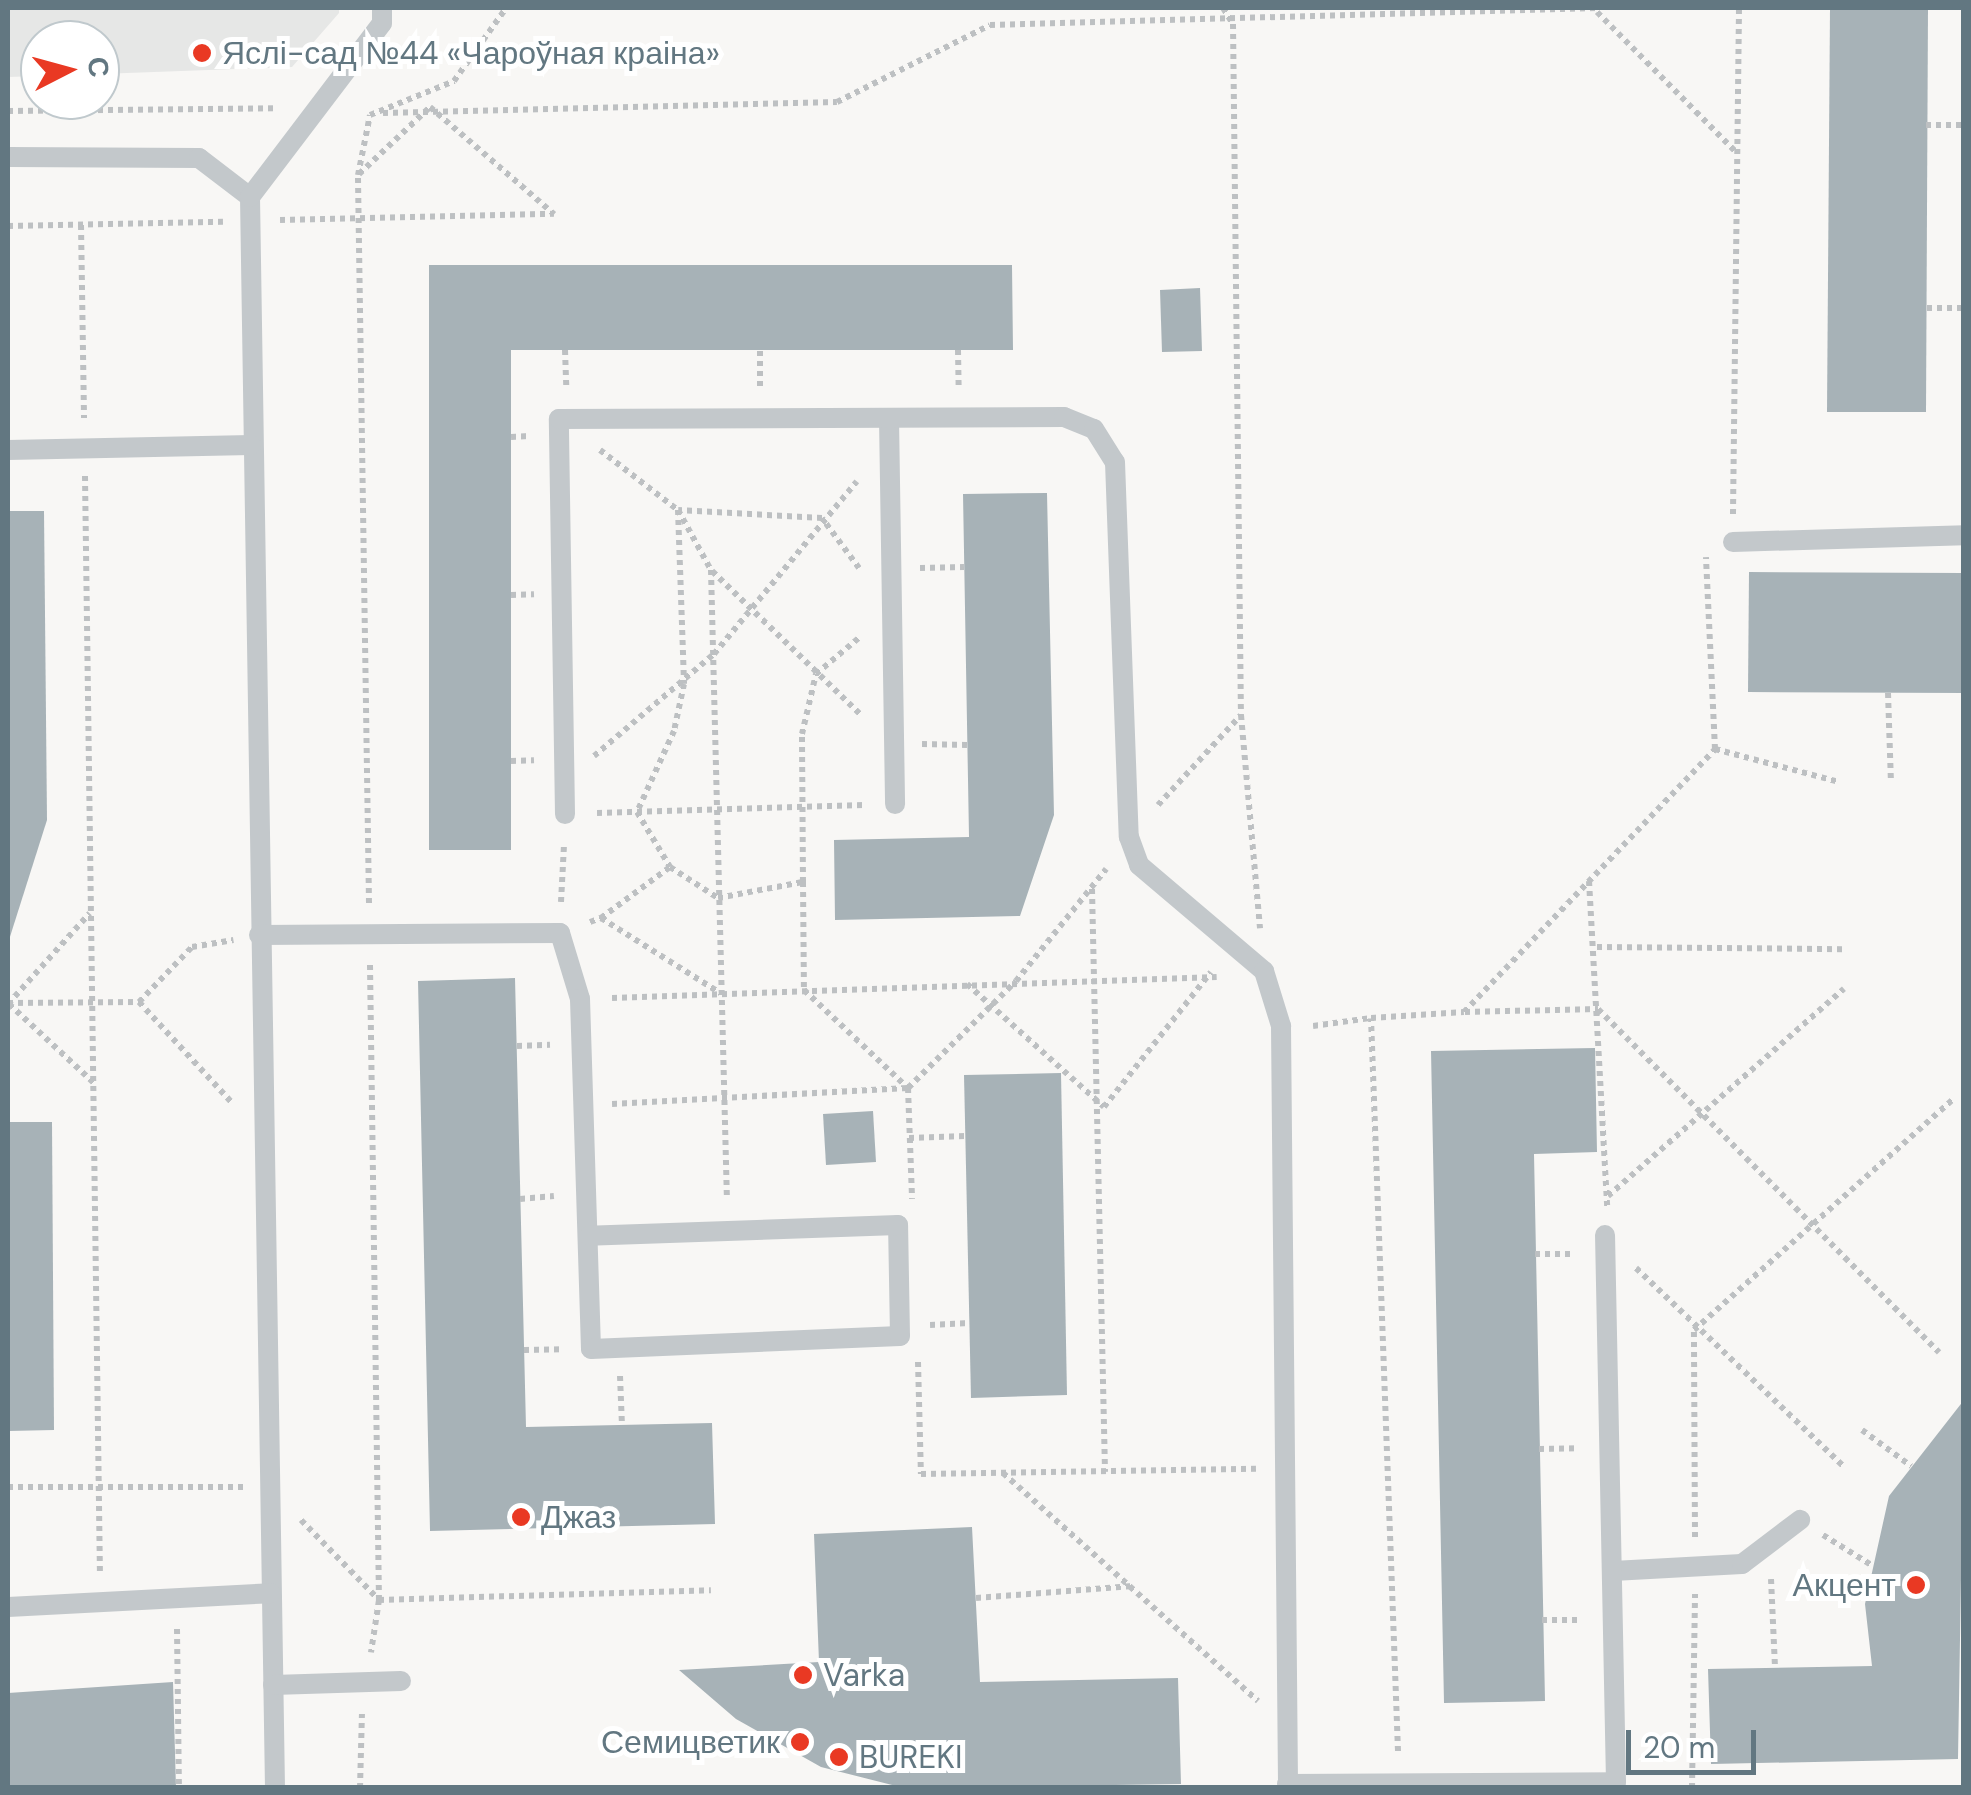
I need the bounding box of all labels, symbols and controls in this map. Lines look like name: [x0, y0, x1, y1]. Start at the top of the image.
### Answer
north arrow: [20, 20, 120, 120]
place label: Яслі-сад №44 «Чароўная краіна»: [222, 34, 720, 72]
marker: Яслі-сад №44 «Чароўная краіна»: [191, 42, 213, 64]
text: С: [79, 55, 118, 79]
place label: Джаз: [541, 1498, 616, 1536]
marker: Джаз: [510, 1506, 532, 1528]
place label: Акцент: [1793, 1566, 1896, 1604]
marker: Акцент: [1905, 1574, 1927, 1596]
place label: Varka: [823, 1656, 905, 1694]
marker: Varka: [792, 1664, 814, 1686]
scale bar: [1631, 1710, 1761, 1772]
place label: Семицветик: [601, 1723, 780, 1761]
text: 20 m: [1643, 1728, 1715, 1767]
marker: Семицветик: [789, 1731, 811, 1753]
place label: BUREKI: [859, 1738, 963, 1776]
marker: BUREKI: [828, 1746, 850, 1768]

